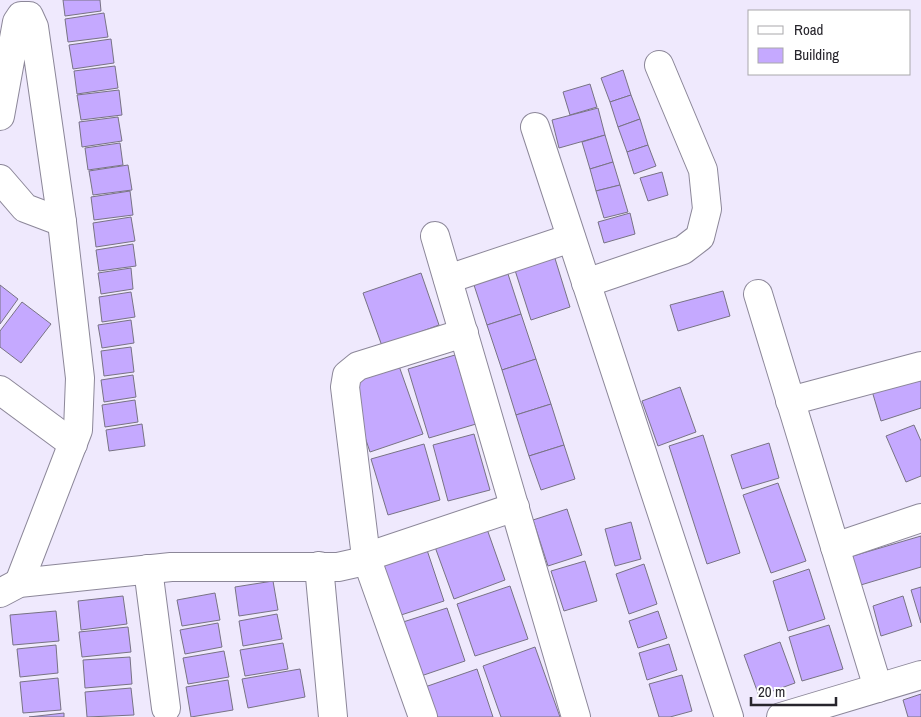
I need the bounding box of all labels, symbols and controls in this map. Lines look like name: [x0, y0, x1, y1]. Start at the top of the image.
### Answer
legend: [748, 10, 911, 75]
text: Road: [794, 19, 823, 40]
text: Building: [794, 44, 839, 65]
scale bar: [751, 674, 836, 706]
text: 20 m: [758, 681, 785, 702]

